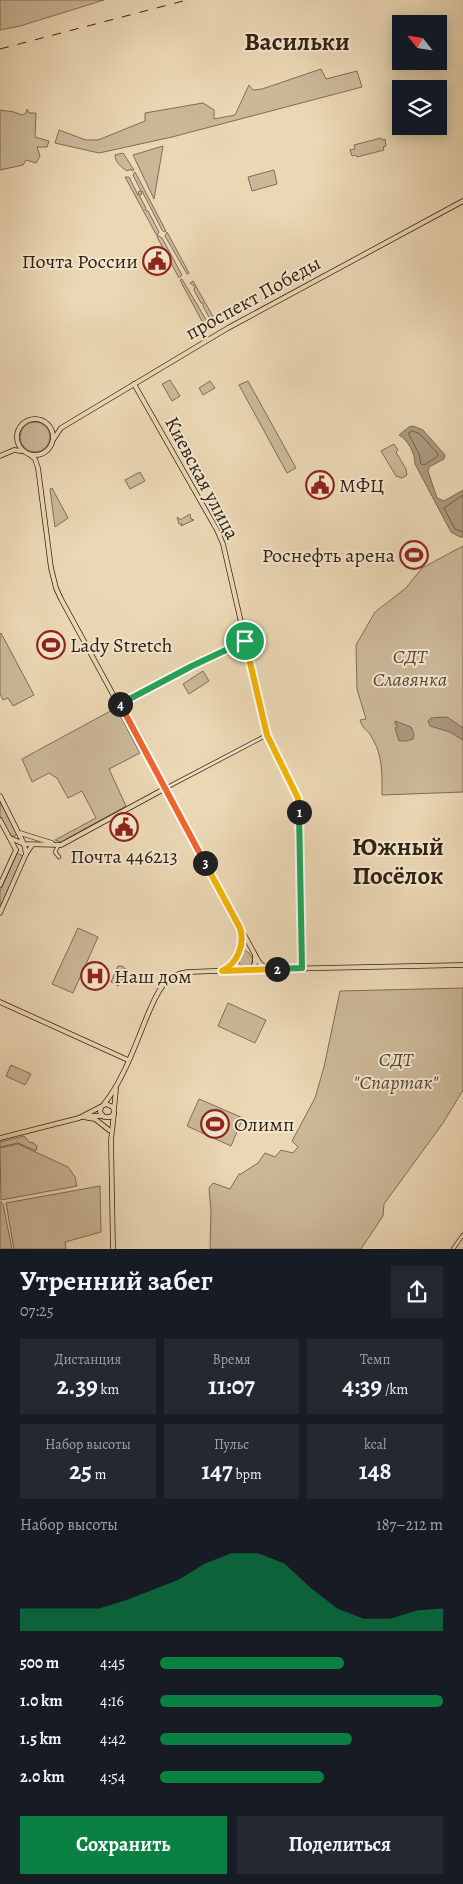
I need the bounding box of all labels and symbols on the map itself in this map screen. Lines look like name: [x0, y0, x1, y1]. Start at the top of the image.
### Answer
north arrow: [392, 15, 448, 70]
district label: Васильки: [244, 25, 350, 59]
public building icon: Почта России: [142, 246, 172, 276]
place label: Почта России: [22, 248, 138, 275]
street label: проспект Победы: [180, 250, 326, 346]
street label: Киевская улица: [158, 412, 246, 545]
public building icon: МФЦ: [305, 470, 335, 500]
place label: МФЦ: [339, 472, 384, 499]
sports icon: Роснефть арена: [399, 540, 429, 570]
place label: Роснефть арена: [262, 542, 396, 569]
pin: [224, 620, 266, 662]
sports icon: Lady Stretch: [36, 630, 66, 660]
place label: Lady Stretch: [70, 632, 173, 659]
park label: СДТ Славянка: [373, 643, 447, 693]
pin: 4: [108, 692, 132, 716]
pin: 1: [286, 800, 312, 824]
public building icon: Почта 446213: [109, 812, 139, 842]
district label: Южный Посёлок: [352, 830, 444, 893]
place label: Почта 446213: [70, 843, 178, 870]
pin: 3: [192, 850, 218, 876]
pin: 2: [264, 956, 290, 982]
hospital icon: Наш дом: [80, 961, 110, 991]
place label: Наш дом: [114, 963, 192, 990]
park label: СДТ "Спартак": [354, 1046, 440, 1096]
sports icon: Олимп: [200, 1109, 230, 1139]
place label: Олимп: [234, 1111, 294, 1138]

